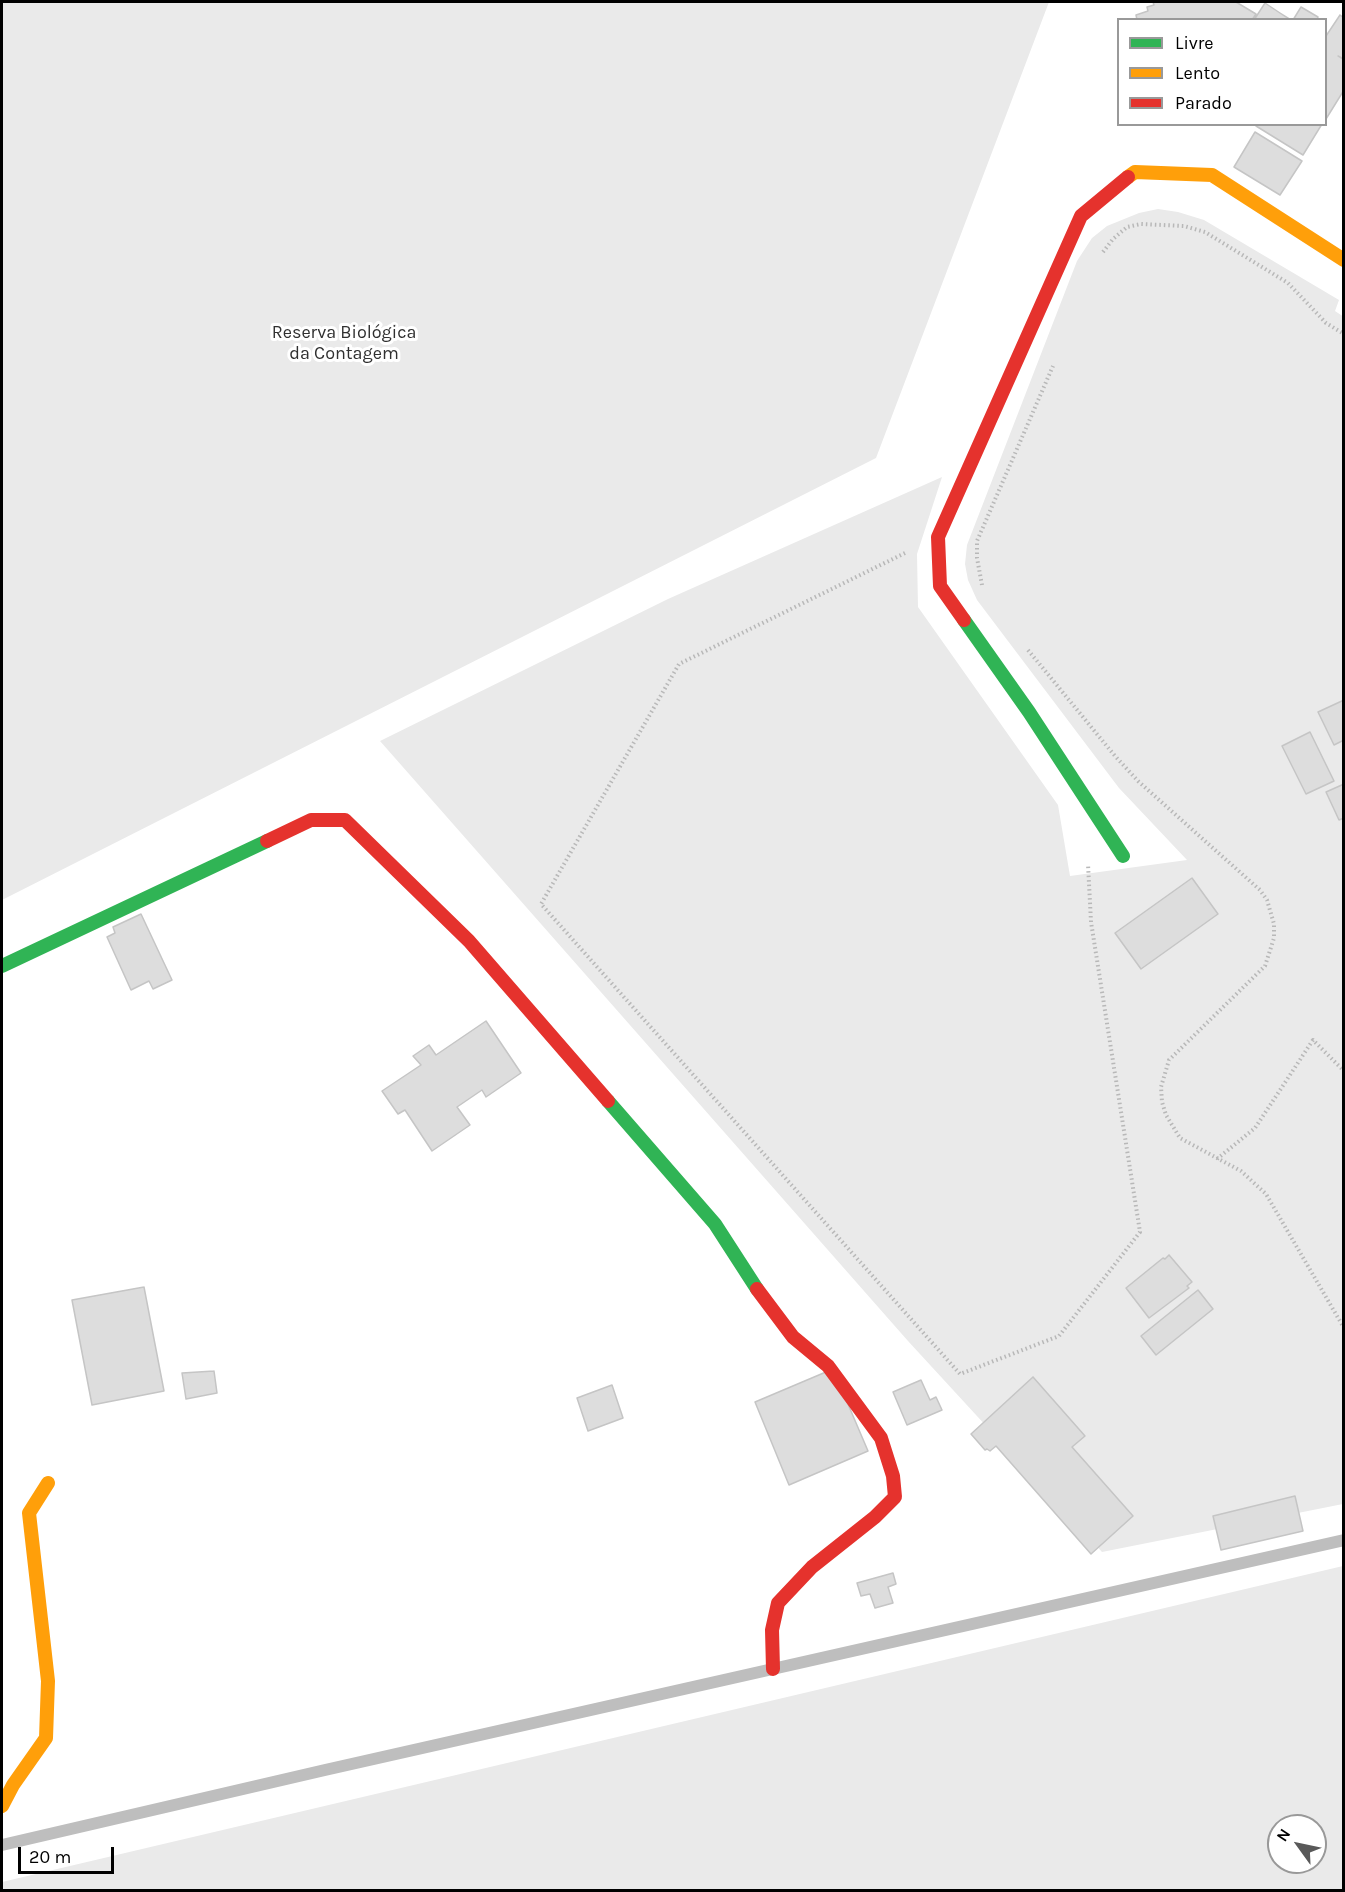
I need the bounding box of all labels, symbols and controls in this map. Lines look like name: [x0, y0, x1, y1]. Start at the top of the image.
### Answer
legend: [1117, 18, 1327, 126]
text: Livre: [1175, 32, 1214, 54]
text: Lento: [1175, 62, 1220, 84]
text: Parado: [1175, 92, 1232, 114]
park label: Reserva Biológica da Contagem: [272, 322, 416, 364]
north arrow: [1267, 1814, 1327, 1874]
text: N: [1272, 1825, 1294, 1845]
scale bar: [21, 1835, 117, 1873]
text: 20 m: [29, 1846, 71, 1868]

